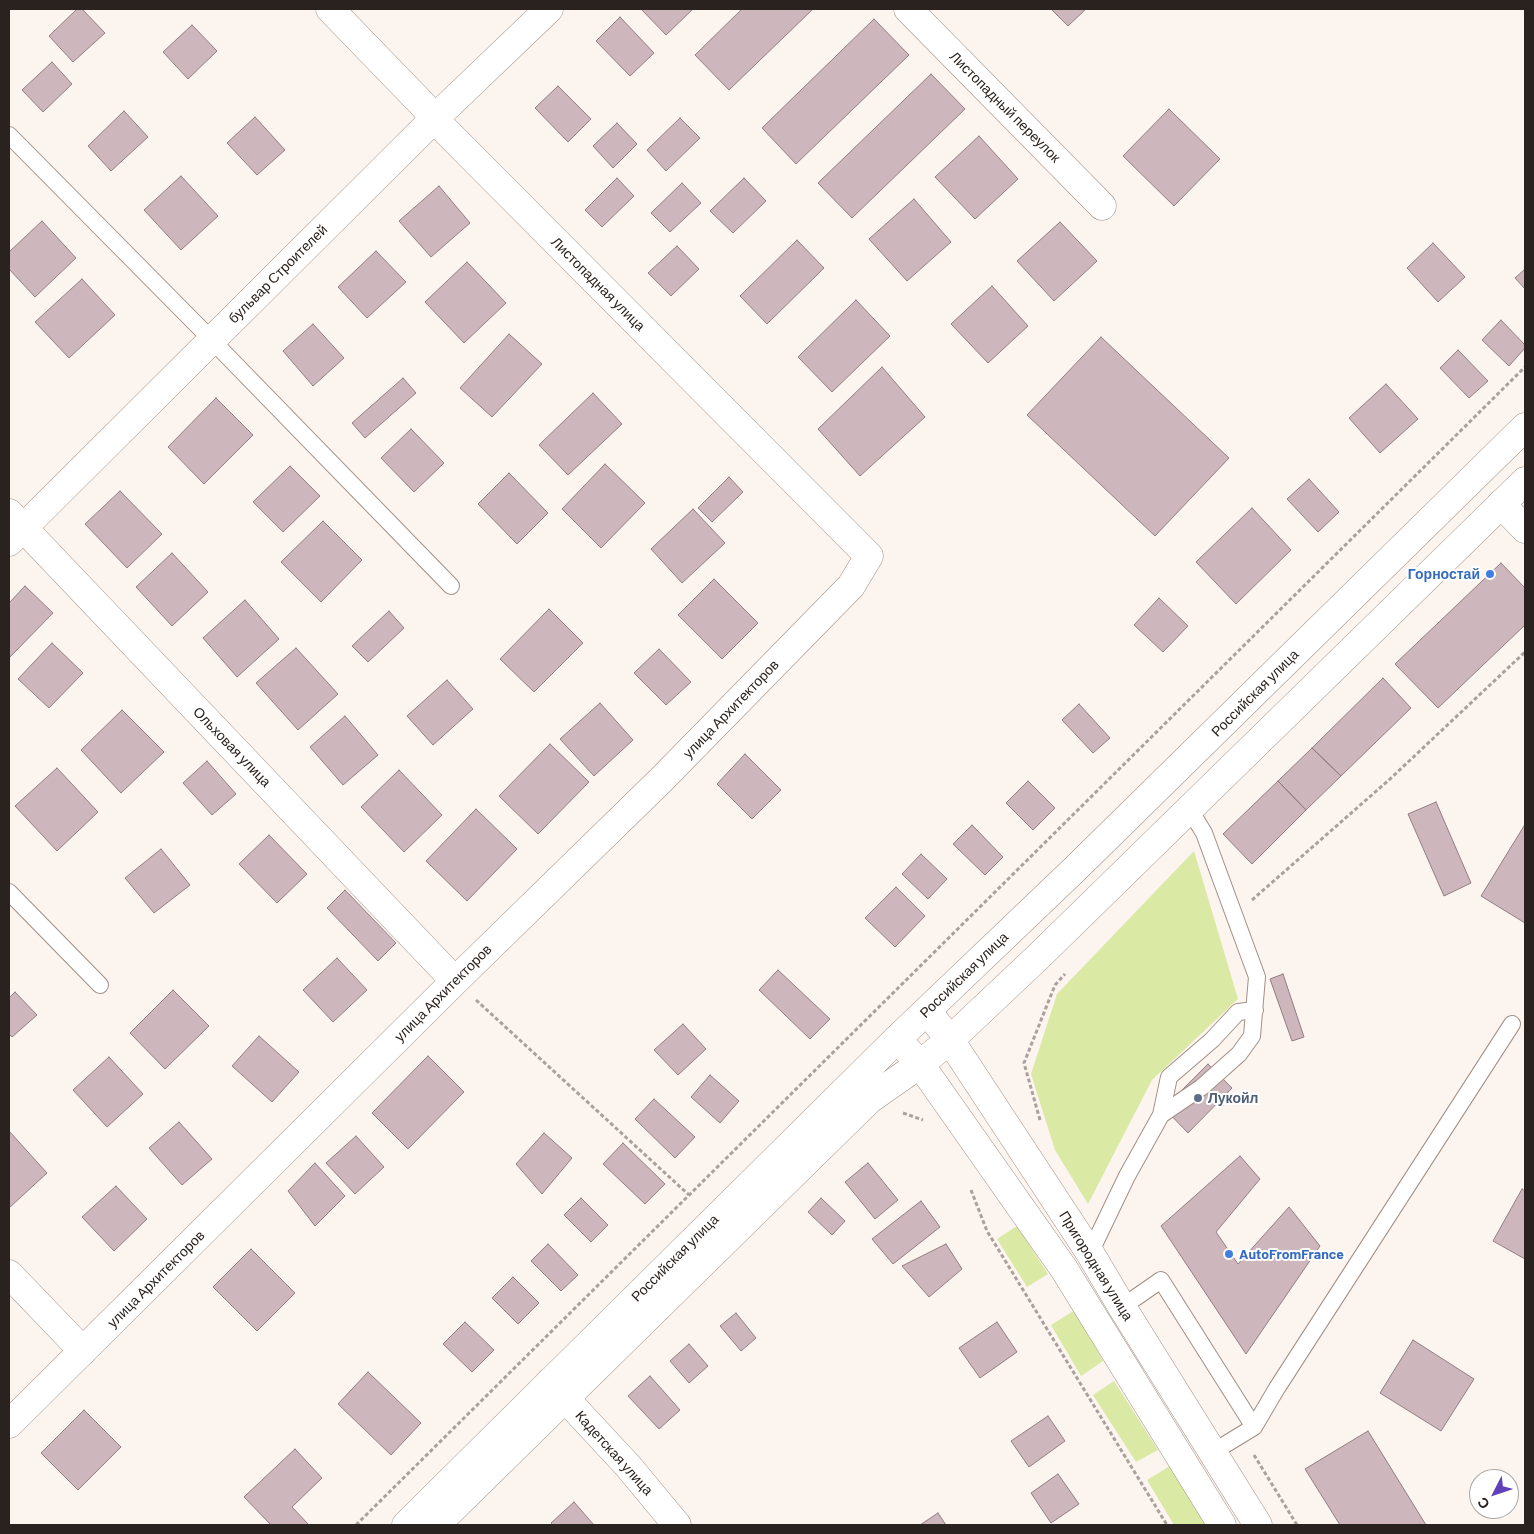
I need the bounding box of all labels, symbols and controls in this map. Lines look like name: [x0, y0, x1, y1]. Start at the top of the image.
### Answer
street label: Листопадный переулок: [946, 48, 1064, 166]
street label: бульвар Строителей: [225, 221, 331, 327]
street label: Листопадная улица: [548, 234, 648, 334]
place label: Горностай: [1408, 566, 1480, 582]
marker: Горностай: [1484, 568, 1496, 580]
street label: Российская улица: [1208, 646, 1302, 740]
street label: улица Архитекторов: [680, 656, 782, 762]
street label: Ольховая улица: [190, 703, 274, 791]
street label: Российская улица: [916, 929, 1012, 1021]
street label: улица Архитекторов: [391, 941, 495, 1045]
place label: Лукойл: [1208, 1090, 1258, 1106]
marker: Лукойл: [1192, 1092, 1204, 1104]
street label: Пригородная улица: [1055, 1208, 1137, 1324]
street label: Российская улица: [628, 1211, 722, 1305]
street label: улица Архитекторов: [104, 1227, 208, 1331]
place label: AutoFromFrance: [1239, 1246, 1344, 1262]
marker: AutoFromFrance: [1223, 1248, 1235, 1260]
street label: Кадетская улица: [572, 1407, 656, 1499]
north arrow: [1469, 1469, 1519, 1519]
text: С: [1473, 1494, 1493, 1513]

